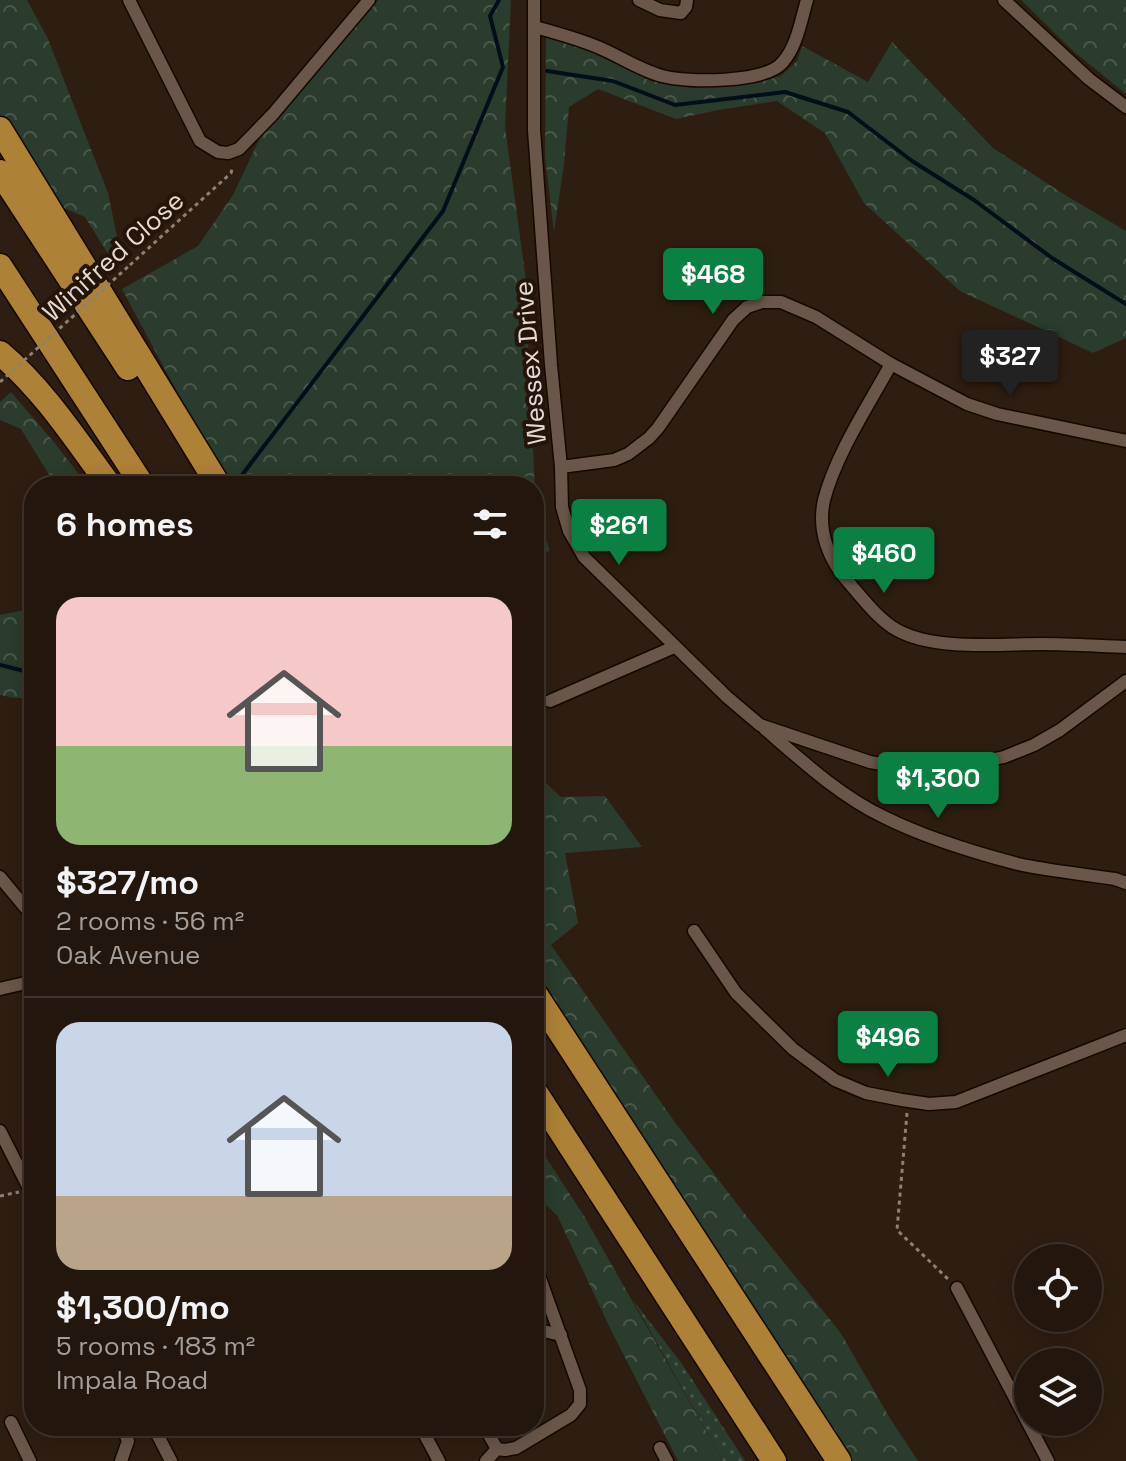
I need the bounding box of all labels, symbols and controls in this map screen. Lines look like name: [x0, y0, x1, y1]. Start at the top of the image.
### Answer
street label: Winifred Close: [35, 183, 191, 329]
pin: $468: [666, 248, 760, 316]
text: $468: [681, 257, 745, 291]
street label: Wessex Drive: [506, 280, 554, 446]
pin: $327: [963, 330, 1057, 398]
text: $327: [979, 339, 1041, 373]
pin: $261: [572, 499, 666, 567]
icon: filters: [468, 502, 512, 546]
text: 6 homes: [56, 503, 194, 546]
text: $261: [590, 508, 648, 542]
pin: $460: [837, 527, 931, 595]
text: $460: [851, 536, 917, 570]
icon: home: [212, 649, 356, 793]
pin: $1,300: [873, 752, 1003, 820]
text: $1,300: [896, 761, 980, 795]
text: $327/mo: [56, 861, 199, 904]
text: 2 rooms · 56 m²: [56, 904, 244, 938]
text: Oak Avenue: [56, 938, 201, 972]
pin: $496: [841, 1011, 935, 1079]
text: $496: [856, 1020, 920, 1054]
icon: home: [212, 1074, 356, 1218]
map controls: [1014, 1244, 1102, 1436]
button: locate: [1014, 1244, 1102, 1332]
text: $1,300/mo: [56, 1286, 230, 1329]
text: 5 rooms · 183 m²: [56, 1329, 255, 1363]
button: layers: [1014, 1348, 1102, 1436]
text: Impala Road: [56, 1363, 208, 1397]

